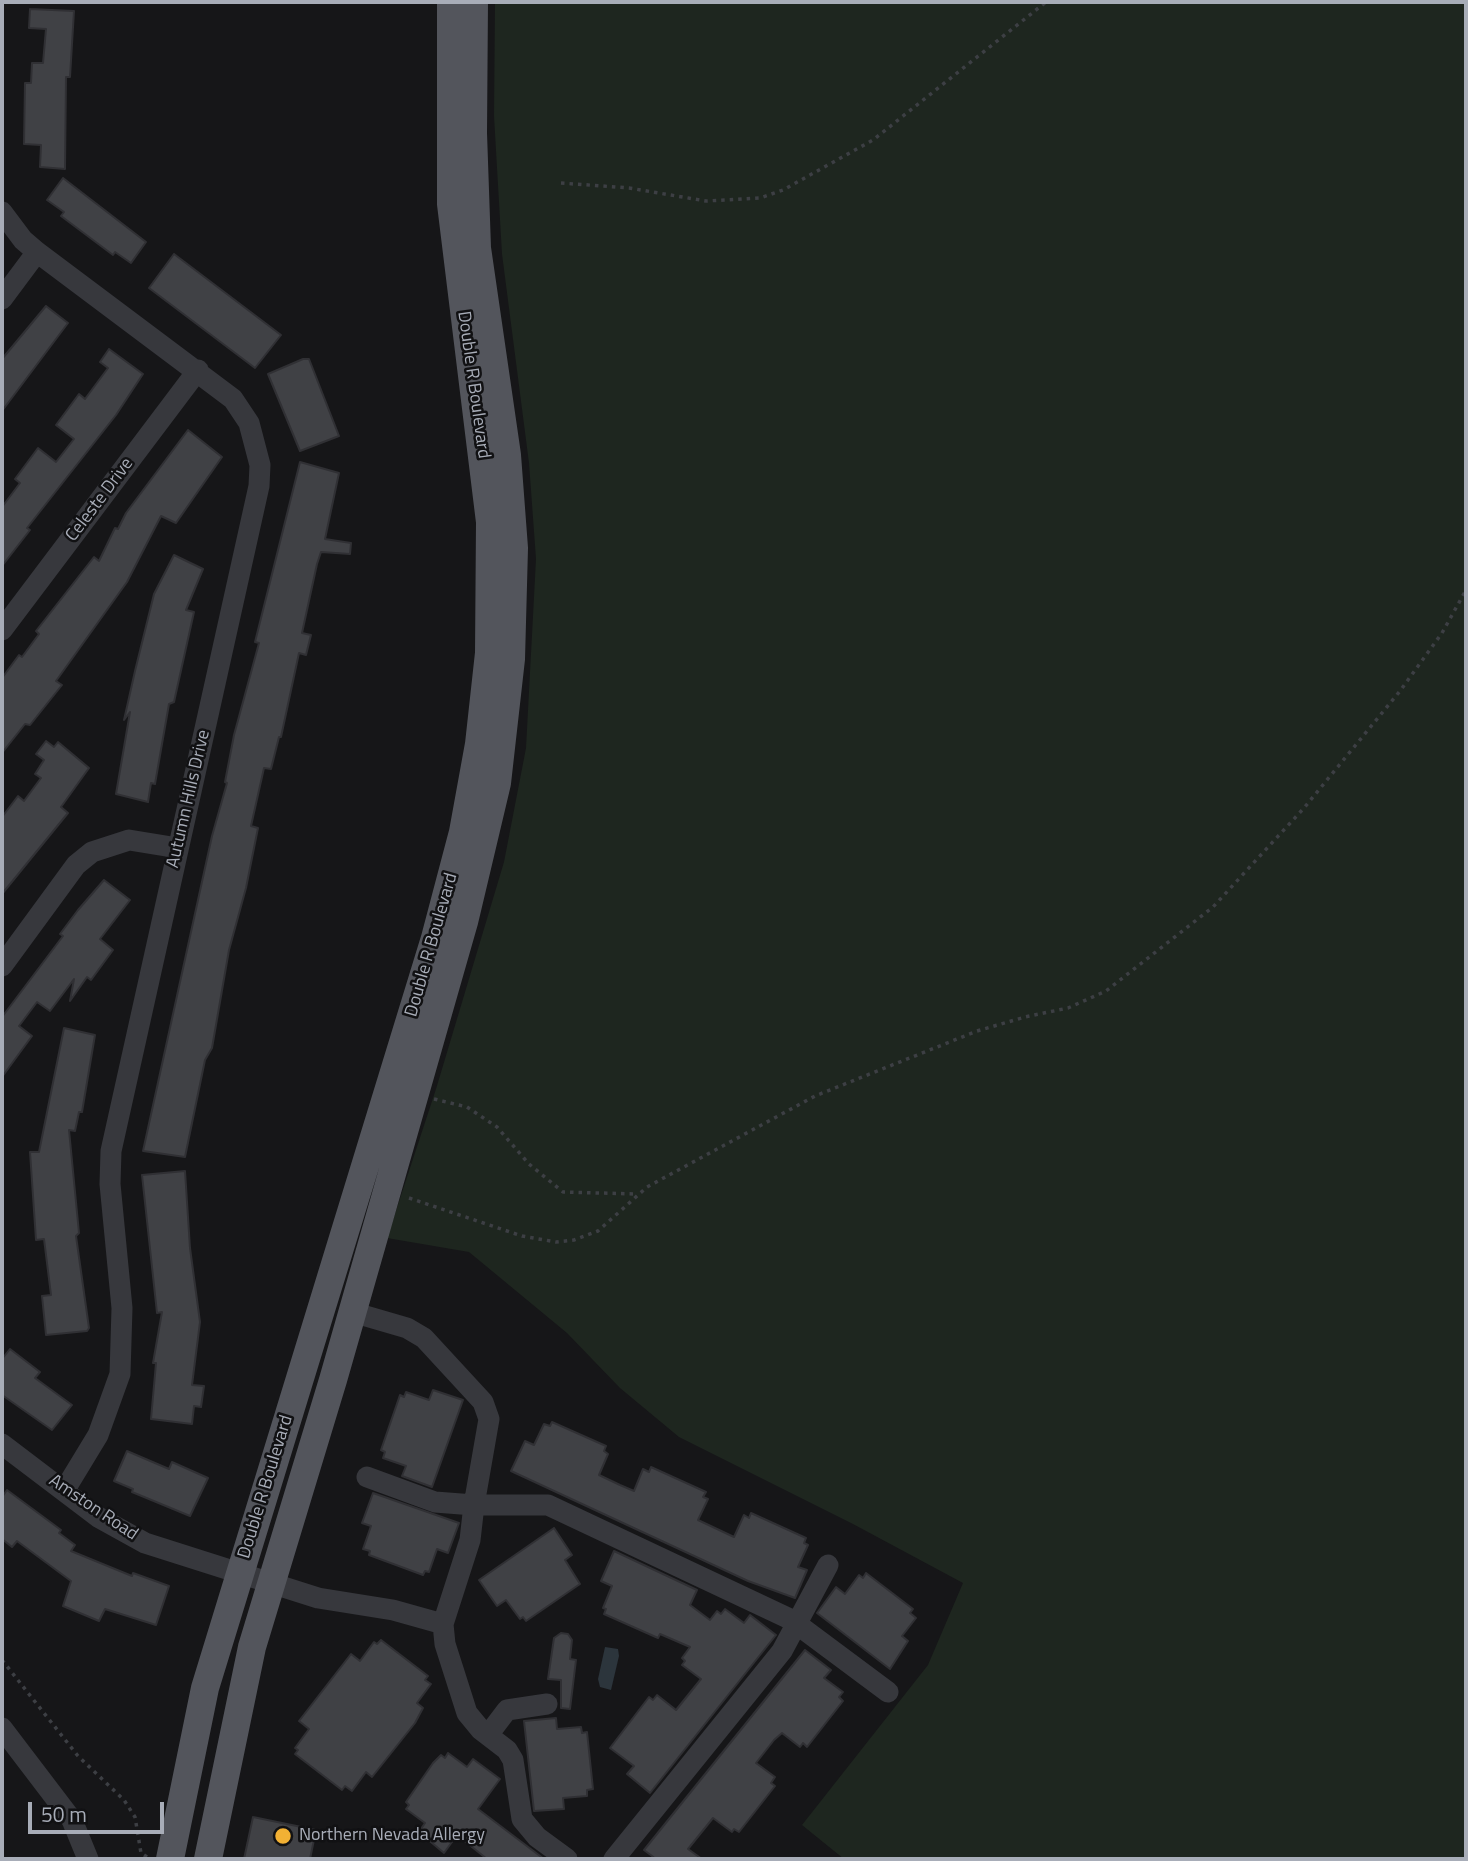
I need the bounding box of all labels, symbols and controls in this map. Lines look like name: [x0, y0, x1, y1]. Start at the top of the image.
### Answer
street label: Double R Boulevard: [452, 310, 494, 460]
street label: Celeste Drive: [62, 454, 138, 546]
street label: Autumn Hills Drive: [163, 728, 215, 870]
street label: Double R Boulevard: [401, 871, 463, 1019]
street label: Double R Boulevard: [234, 1413, 298, 1561]
street label: Amston Road: [44, 1470, 142, 1546]
scale bar: [32, 1787, 168, 1831]
text: 50 m: [41, 1798, 87, 1830]
place label: Northern Nevada Allergy: [299, 1825, 485, 1847]
marker: Northern Nevada Allergy: [273, 1826, 293, 1846]

